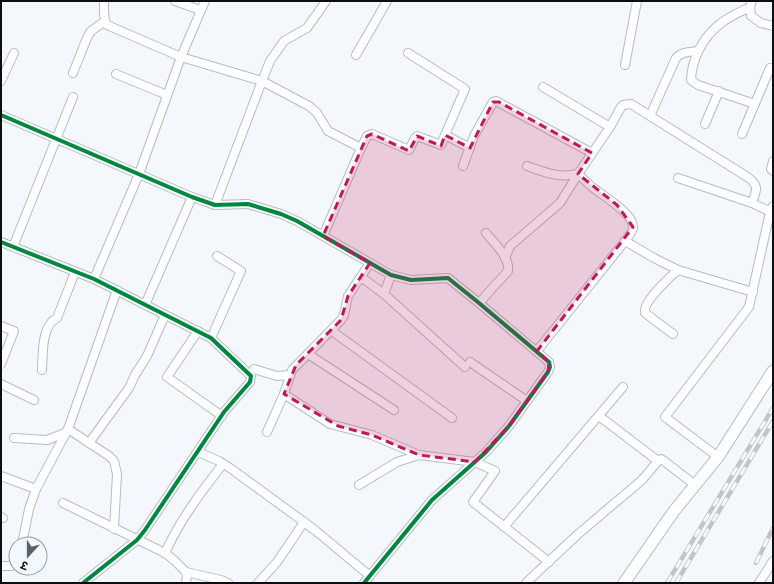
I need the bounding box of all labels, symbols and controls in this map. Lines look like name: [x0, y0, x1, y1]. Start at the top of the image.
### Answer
north arrow: [8, 536, 48, 576]
text: उ: [18, 556, 31, 574]

